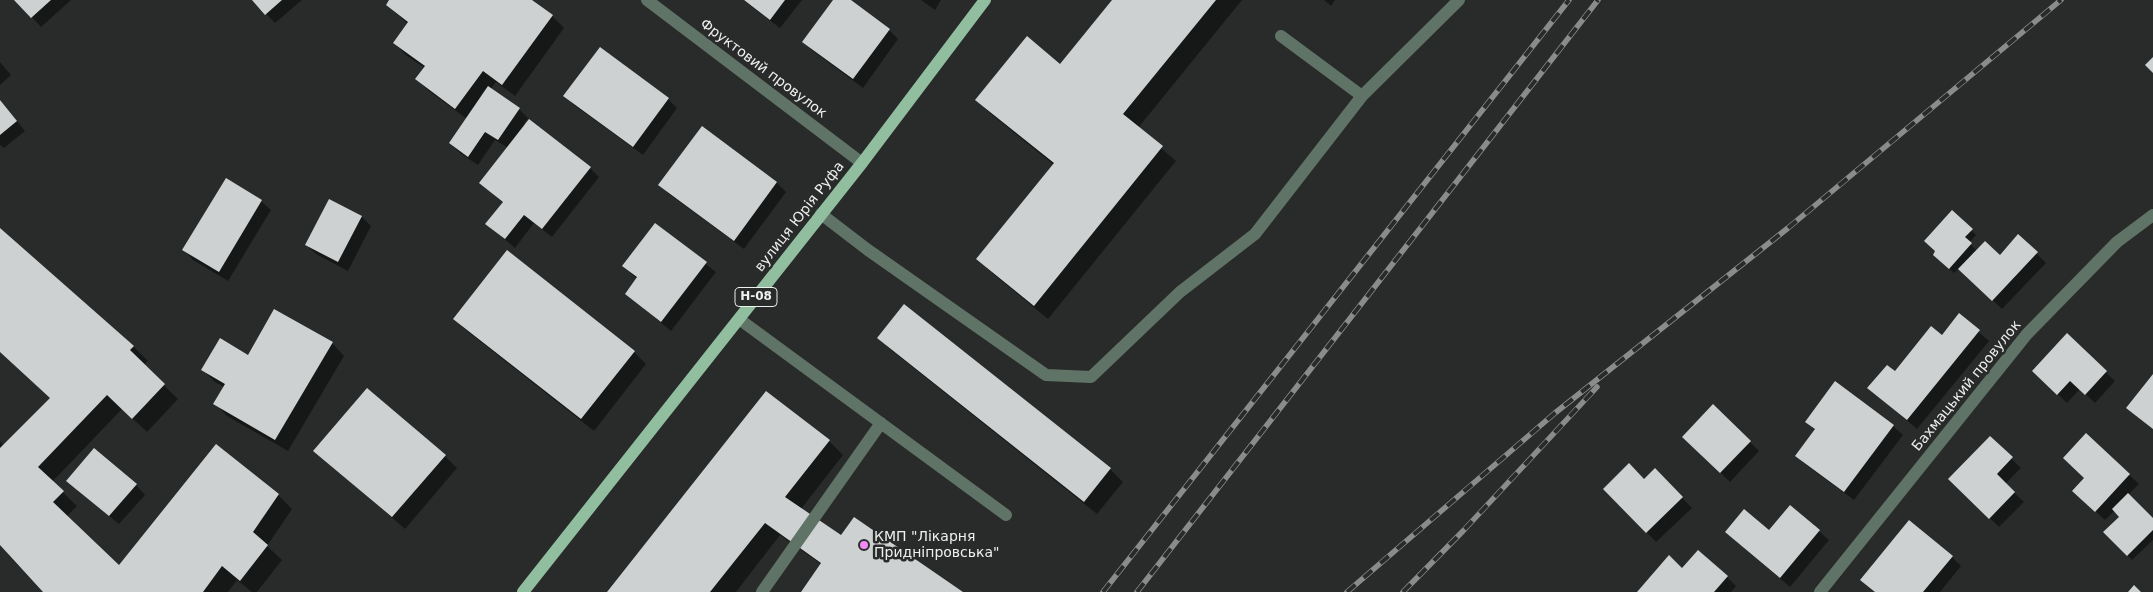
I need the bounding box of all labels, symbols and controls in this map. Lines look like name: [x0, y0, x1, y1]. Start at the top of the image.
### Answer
street label: Фруктовий провулок: [696, 16, 830, 122]
street label: вулиця Юрія Руфа: [752, 159, 848, 275]
road number: Н-08: [735, 288, 777, 306]
street label: Бахмацький провулок: [1909, 317, 2025, 455]
place label: КМП "Лікарня Придніпровська": [874, 529, 1000, 562]
marker: КМП "Лікарня Придніпровська": [858, 539, 870, 551]

